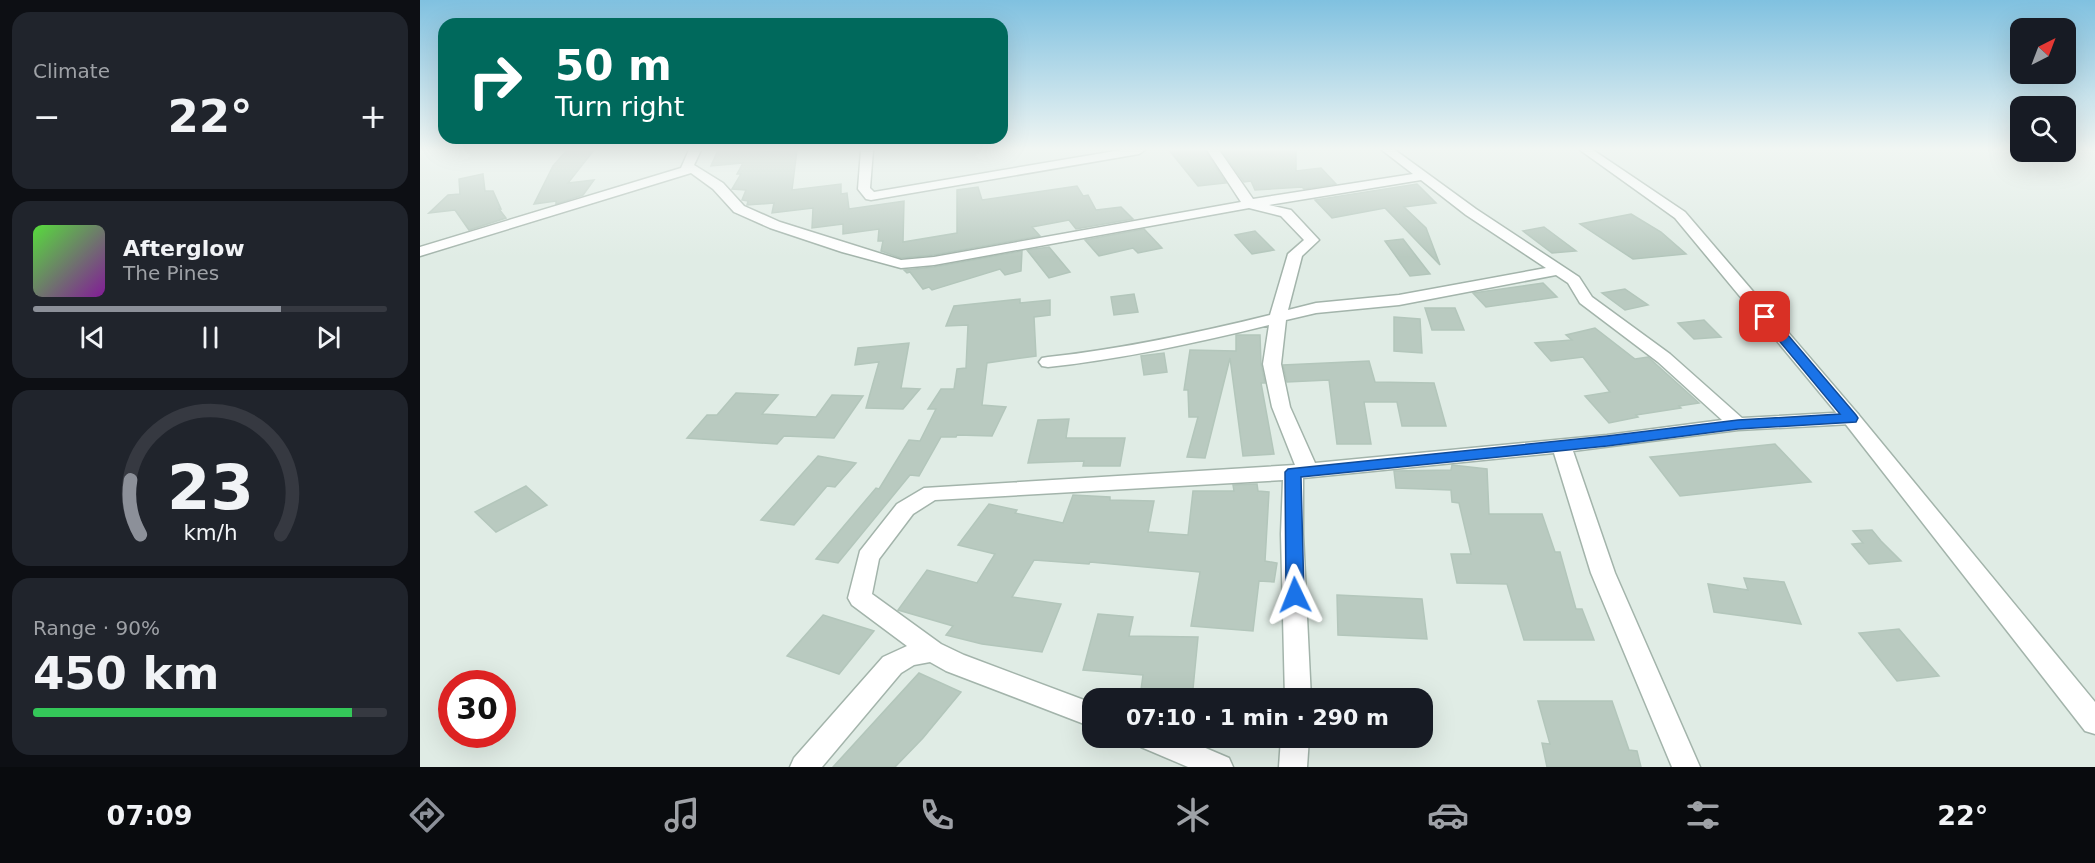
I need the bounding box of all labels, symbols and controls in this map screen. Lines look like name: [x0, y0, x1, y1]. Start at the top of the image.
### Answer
north arrow: [2010, 18, 2076, 84]
map controls: [2010, 18, 2076, 162]
text: 50 m: [555, 41, 672, 90]
icon: right: [456, 42, 534, 120]
text: Climate: [33, 59, 110, 83]
text: 22°: [167, 90, 253, 143]
text: Turn right: [555, 91, 684, 122]
button: search: [2010, 96, 2076, 162]
text: −: [33, 97, 61, 136]
text: +: [359, 97, 387, 136]
text: Afterglow: [123, 236, 245, 261]
text: The Pines: [123, 261, 219, 285]
pin: [1739, 291, 1790, 342]
icon: arrive: [1748, 300, 1781, 333]
icon: previous: [76, 321, 109, 354]
icon: pause: [194, 321, 227, 354]
icon: next: [312, 321, 345, 354]
text: 23: [167, 451, 253, 524]
text: km/h: [183, 520, 237, 545]
position arrow: [1263, 563, 1327, 627]
text: Range · 90%: [33, 616, 160, 640]
text: 450 km: [33, 647, 219, 700]
speed limit sign: 30: [438, 670, 516, 748]
text: 07:10 · 1 min · 290 m: [1126, 705, 1389, 730]
icon: directions: [406, 794, 448, 836]
icon: music: [661, 794, 703, 836]
icon: phone: [916, 794, 958, 836]
icon: climate: [1172, 794, 1214, 836]
icon: car: [1427, 794, 1469, 836]
icon: filters: [1682, 794, 1724, 836]
text: 07:09: [107, 800, 193, 831]
text: 22°: [1937, 800, 1988, 831]

